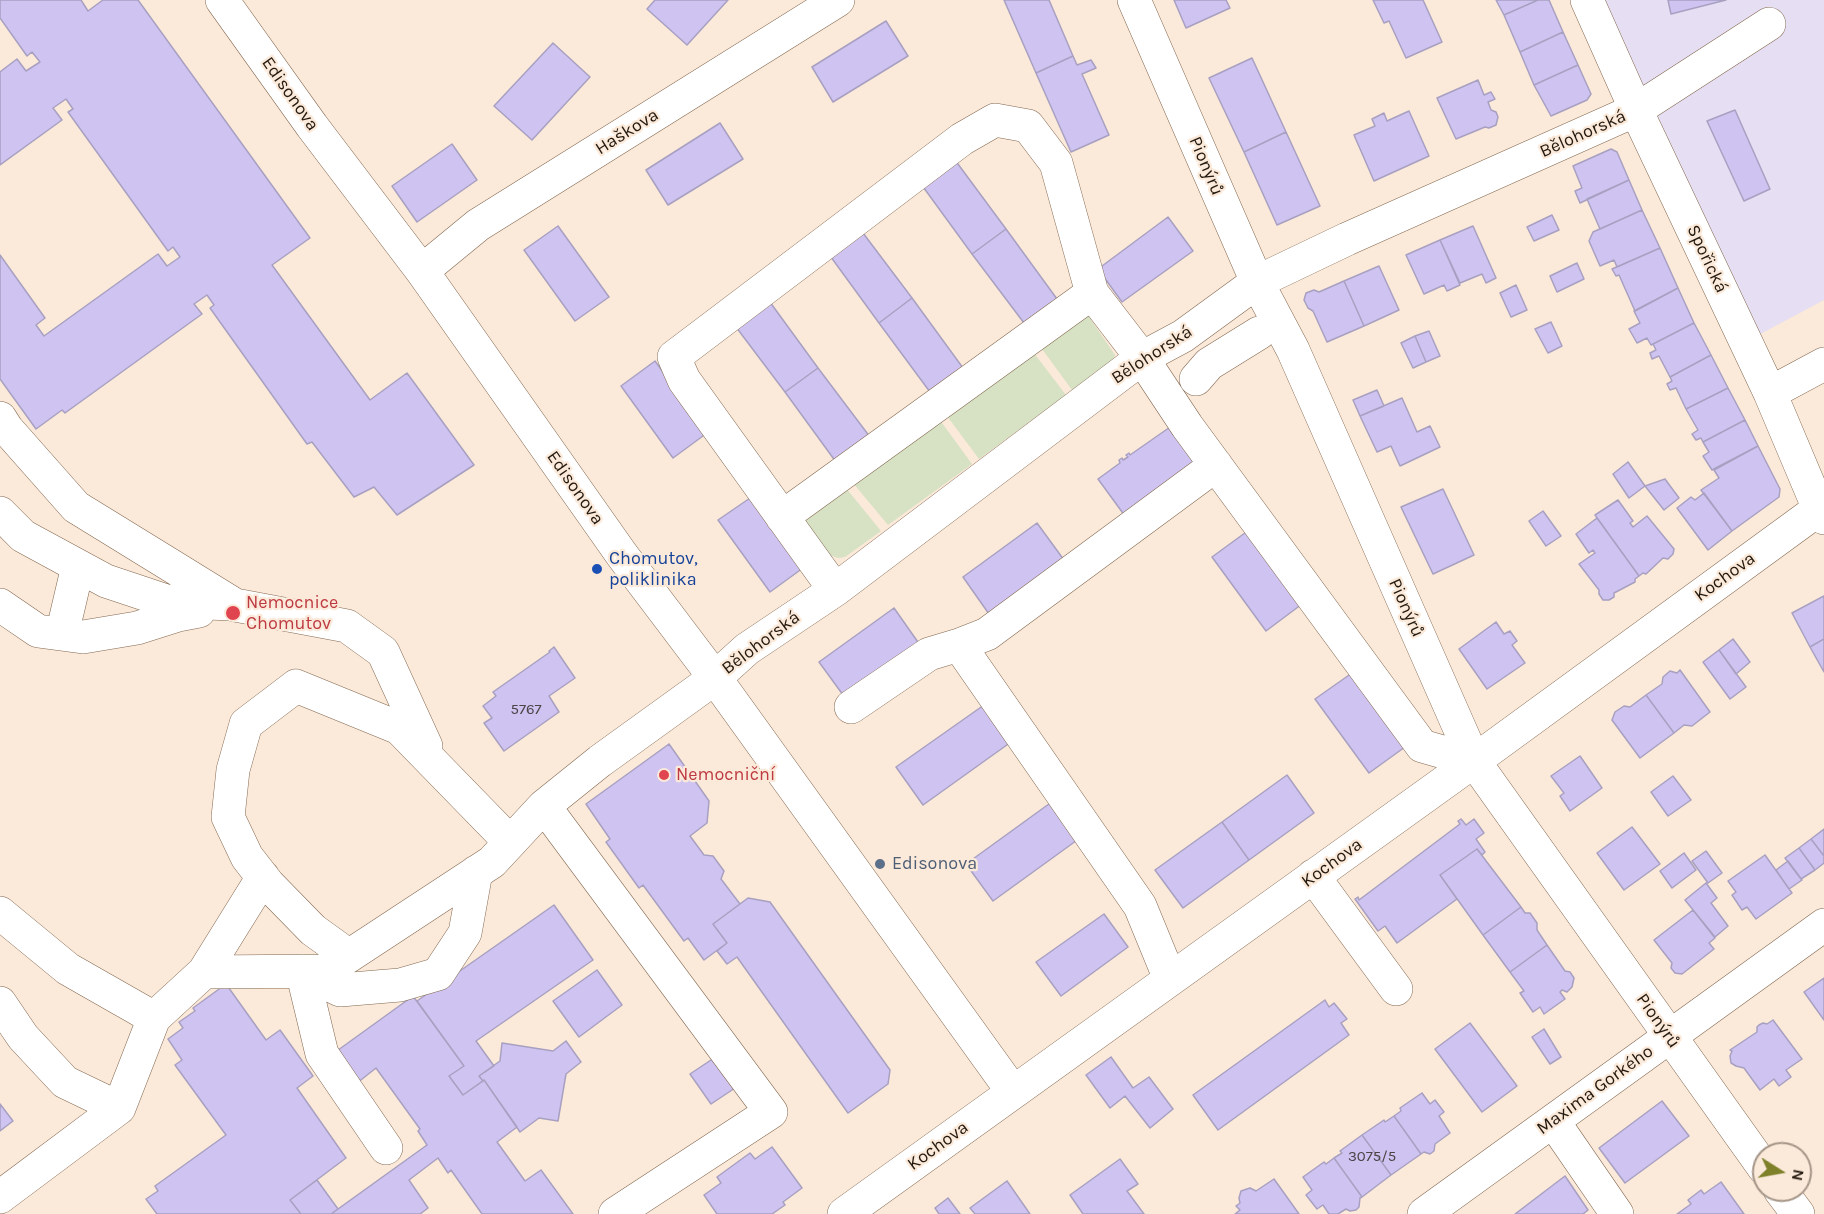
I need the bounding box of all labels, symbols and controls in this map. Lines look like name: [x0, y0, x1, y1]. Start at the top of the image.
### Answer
street label: Edisonova: [257, 53, 323, 135]
street label: Haškova: [591, 104, 663, 160]
street label: Bělohorská: [1537, 105, 1629, 163]
street label: Pionýrů: [1184, 133, 1228, 199]
street label: Spořická: [1682, 222, 1732, 296]
street label: Bělohorská: [1108, 321, 1196, 389]
street label: Edisonova: [542, 447, 608, 529]
place label: Chomutov, poliklinika: [609, 548, 698, 590]
street label: Kochova: [1690, 548, 1760, 606]
marker: Chomutov, poliklinika: [590, 562, 604, 576]
street label: Pionýrů: [1384, 575, 1428, 641]
place label: Nemocnice Chomutov: [246, 592, 338, 634]
marker: Nemocnice Chomutov: [224, 604, 242, 622]
street label: Bělohorská: [718, 607, 804, 679]
house number: 5767: [510, 701, 542, 719]
place label: Nemocniční: [676, 764, 775, 786]
marker: Nemocniční: [657, 768, 671, 782]
street label: Kochova: [1297, 834, 1367, 892]
place label: Edisonova: [892, 853, 977, 875]
marker: Edisonova: [873, 857, 887, 871]
street label: Pionýrů: [1631, 989, 1685, 1053]
street label: Maxima Gorkého: [1533, 1040, 1657, 1140]
street label: Kochova: [903, 1117, 973, 1175]
north arrow: [1752, 1142, 1812, 1202]
house number: 3075/5: [1348, 1148, 1396, 1166]
text: N: [1788, 1168, 1809, 1183]

